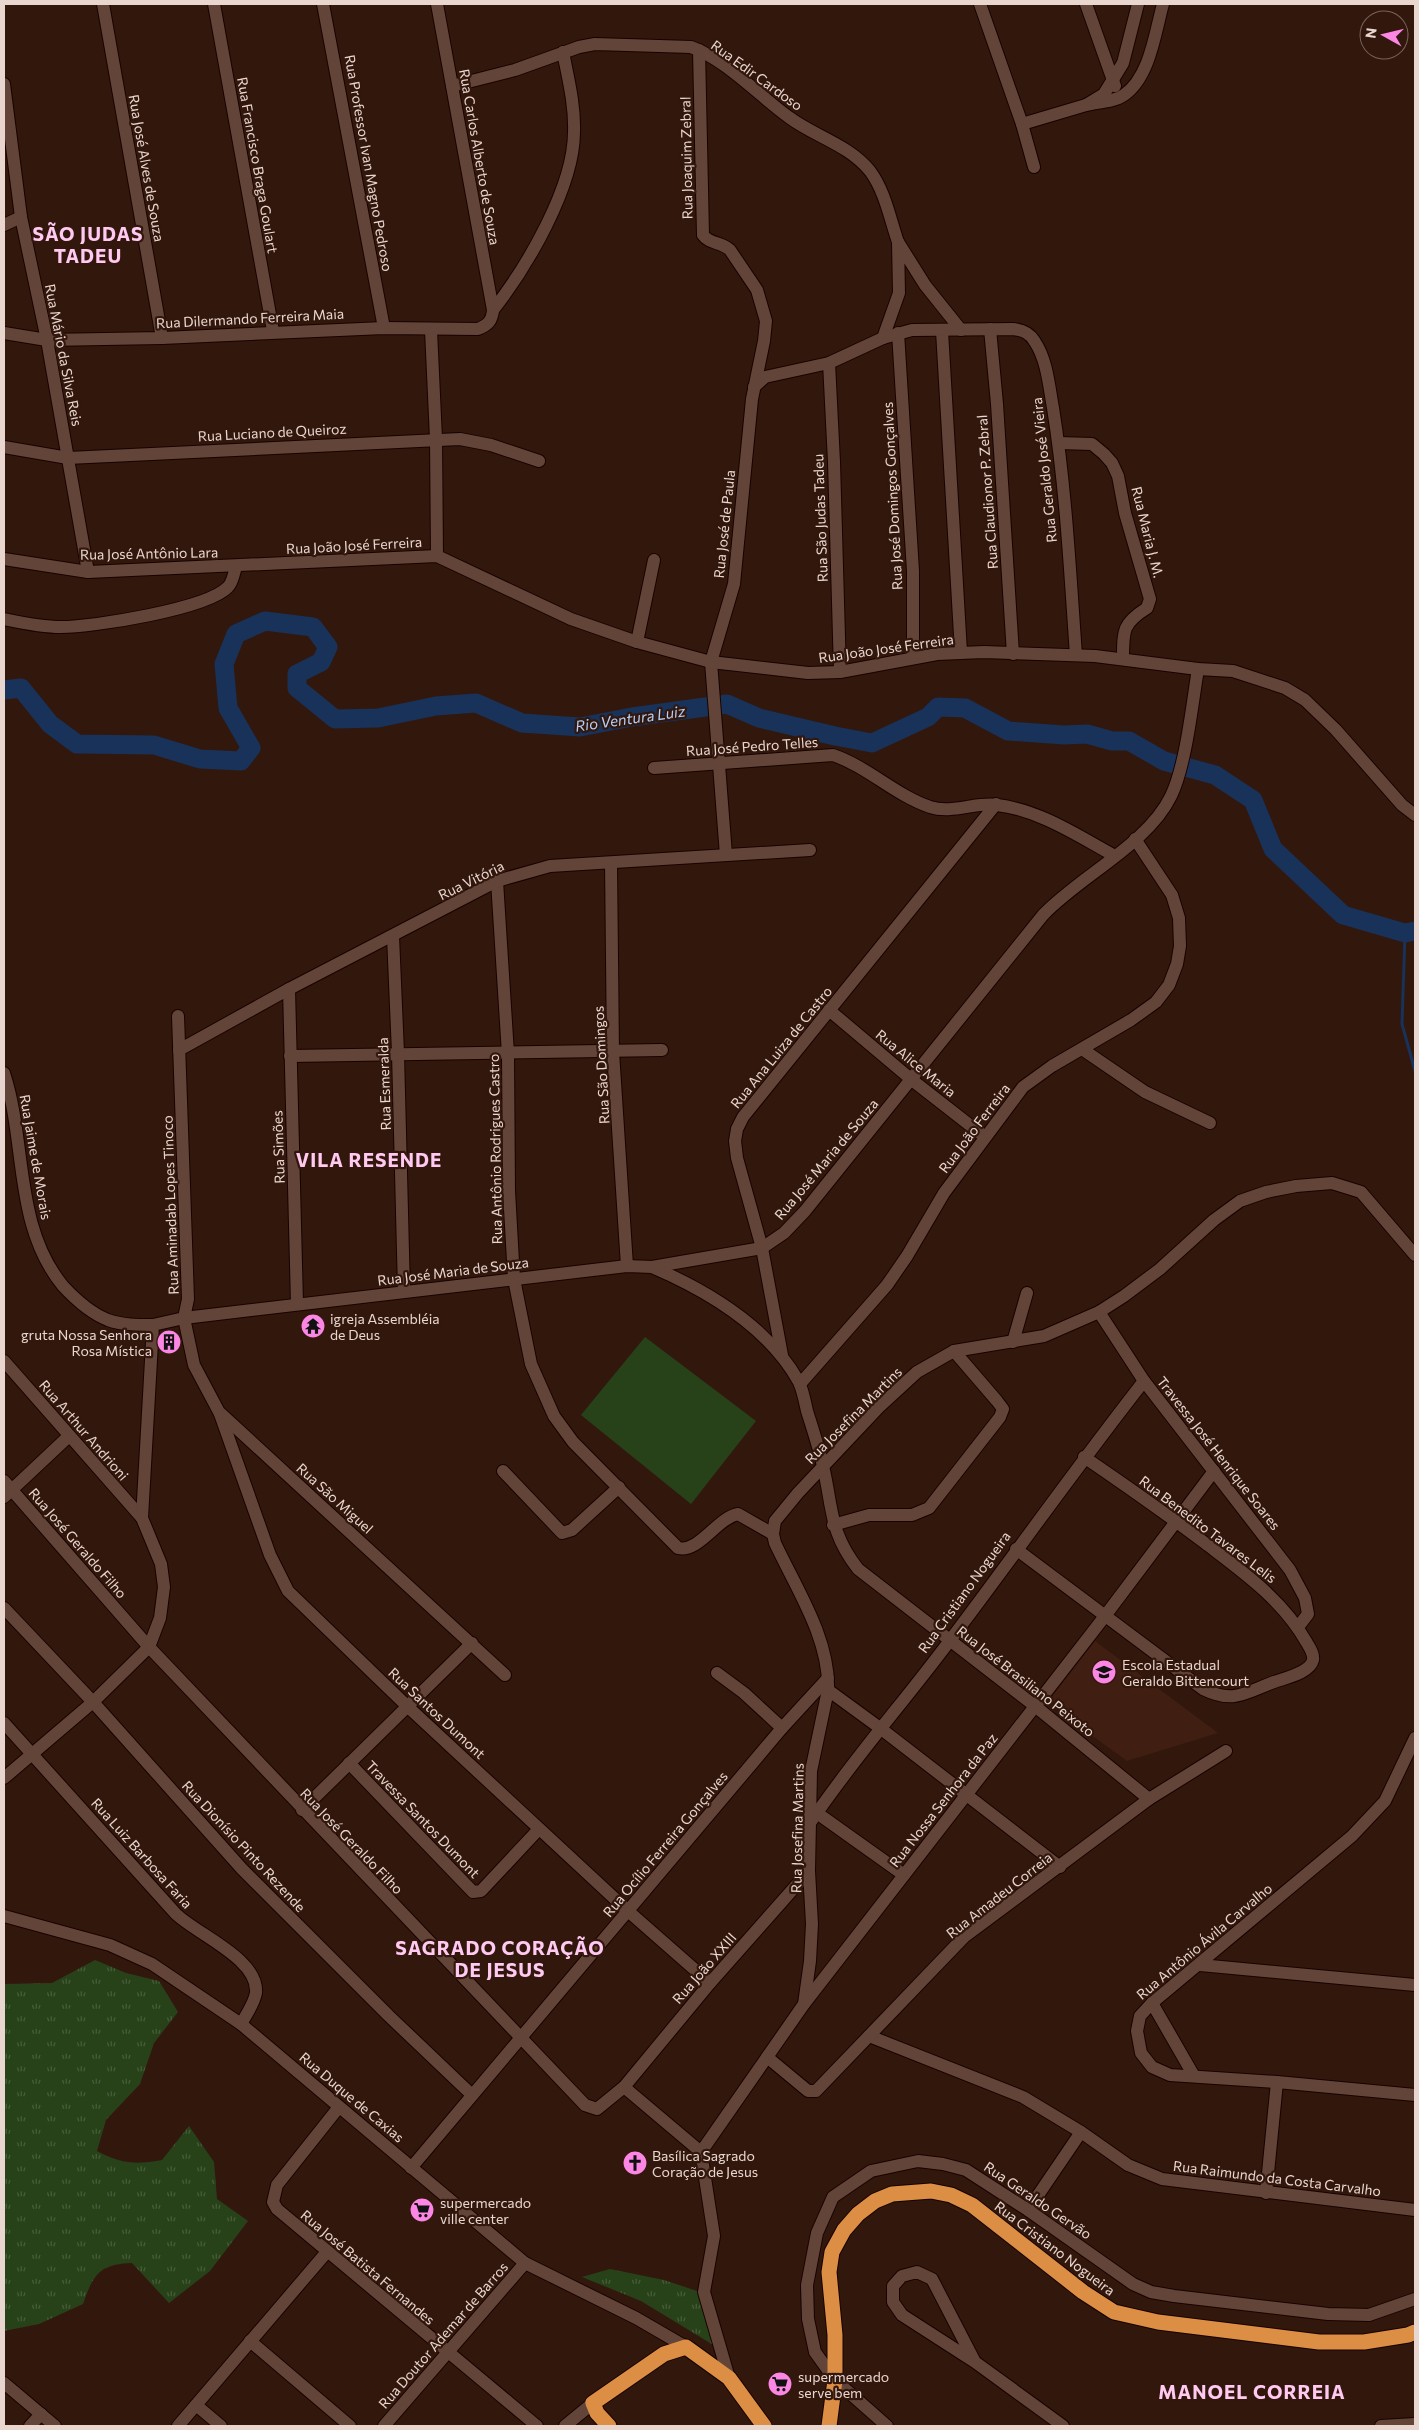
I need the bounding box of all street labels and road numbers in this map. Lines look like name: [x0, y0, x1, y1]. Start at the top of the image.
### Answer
street label: Rua Edir Cardoso: [708, 36, 806, 114]
street label: Rua Professor Ivan Magno Pedroso: [342, 53, 396, 273]
street label: Rua Carlos Alberto de Souza: [456, 68, 504, 246]
street label: Rua Francisco Braga Goulart: [234, 76, 282, 255]
street label: Rua José Alves de Souza: [126, 93, 168, 243]
street label: Rua Joaquim Zebral: [676, 96, 696, 220]
street label: Rua Mário da Silva Reis: [42, 282, 86, 428]
street label: Rua Dilermando Ferreira Maia: [156, 305, 344, 331]
street label: Rua Geraldo José Vieira: [1028, 397, 1060, 543]
street label: Rua José Domingos Gonçalves: [879, 402, 905, 590]
street label: Rua Claudionor P. Zebral: [973, 414, 1001, 570]
street label: Rua Luciano de Queiroz: [197, 420, 347, 444]
street label: Rua São Judas Tadeu: [809, 454, 831, 582]
street label: Rua José de Paula: [710, 469, 738, 579]
street label: Rua Maria J. M.: [1128, 484, 1168, 580]
street label: Rua João José Ferreira: [285, 533, 423, 557]
street label: Rua José Antônio Lara: [80, 543, 218, 563]
street label: Rua João José Ferreira: [817, 630, 955, 666]
street label: Rua José Pedro Telles: [685, 733, 819, 759]
street label: Rua Vitória: [435, 857, 507, 903]
street label: Rua Ana Luiza de Castro: [727, 983, 835, 1111]
street label: Rua São Domingos: [589, 1006, 613, 1124]
street label: Rua Alice Maria: [873, 1026, 959, 1100]
street label: Rua Esmeralda: [374, 1037, 394, 1131]
street label: Rua Antônio Rodrigues Castro: [485, 1054, 505, 1244]
street label: Rua João Ferreira: [935, 1080, 1013, 1176]
street label: Rua Jaime de Morais: [17, 1093, 55, 1221]
street label: Rua José Maria de Souza: [770, 1095, 882, 1223]
street label: Rua Simões: [268, 1110, 288, 1184]
street label: Rua Aminadab Lopes Tinoco: [158, 1115, 182, 1295]
street label: Rua José Maria de Souza: [376, 1253, 530, 1289]
street label: Rua Josefina Martins: [801, 1363, 905, 1467]
street label: Travessa José Henrique Soares: [1154, 1373, 1284, 1533]
street label: Rua Arthur Andrioni: [36, 1376, 132, 1484]
street label: Rua São Miguel: [293, 1459, 377, 1537]
street label: Rua Benedito Tavares Lelis: [1136, 1472, 1280, 1586]
street label: Rua José Geraldo Filho: [25, 1484, 131, 1602]
street label: Rua Cristiano Nogueira: [914, 1528, 1014, 1656]
street label: Rua José Brasiliano Peixoto: [954, 1622, 1098, 1740]
street label: Rua Santos Dumont: [385, 1664, 489, 1762]
street label: Rua Nossa Senhora da Paz: [885, 1730, 1001, 1870]
street label: Travessa Santos Dumont: [363, 1757, 484, 1881]
street label: Rua Josefina Martins: [787, 1763, 807, 1893]
street label: Rua Ocílio Ferreira Gonçalves: [599, 1768, 731, 1920]
street label: Rua Dionísio Pinto Rezende: [179, 1777, 309, 1915]
street label: Rua José Geraldo Filho: [297, 1785, 407, 1897]
street label: Rua Luiz Barbosa Faria: [88, 1794, 196, 1912]
street label: Rua Amadeu Correia: [943, 1848, 1055, 1942]
street label: Rua Antônio Ávila Carvalho: [1133, 1879, 1275, 2003]
street label: Rua João XXIII: [669, 1929, 739, 2007]
street label: Rua Duque de Caxias: [296, 2048, 408, 2146]
street label: Rua Raimundo da Costa Carvalho: [1172, 2157, 1382, 2199]
street label: Rua Geraldo Gervão: [981, 2158, 1095, 2242]
street label: Rua Cristiano Nogueira: [992, 2197, 1118, 2299]
street label: Rua José Batista Fernandes: [298, 2206, 438, 2328]
street label: Rua Doutor Ademar de Barros: [375, 2258, 511, 2412]

